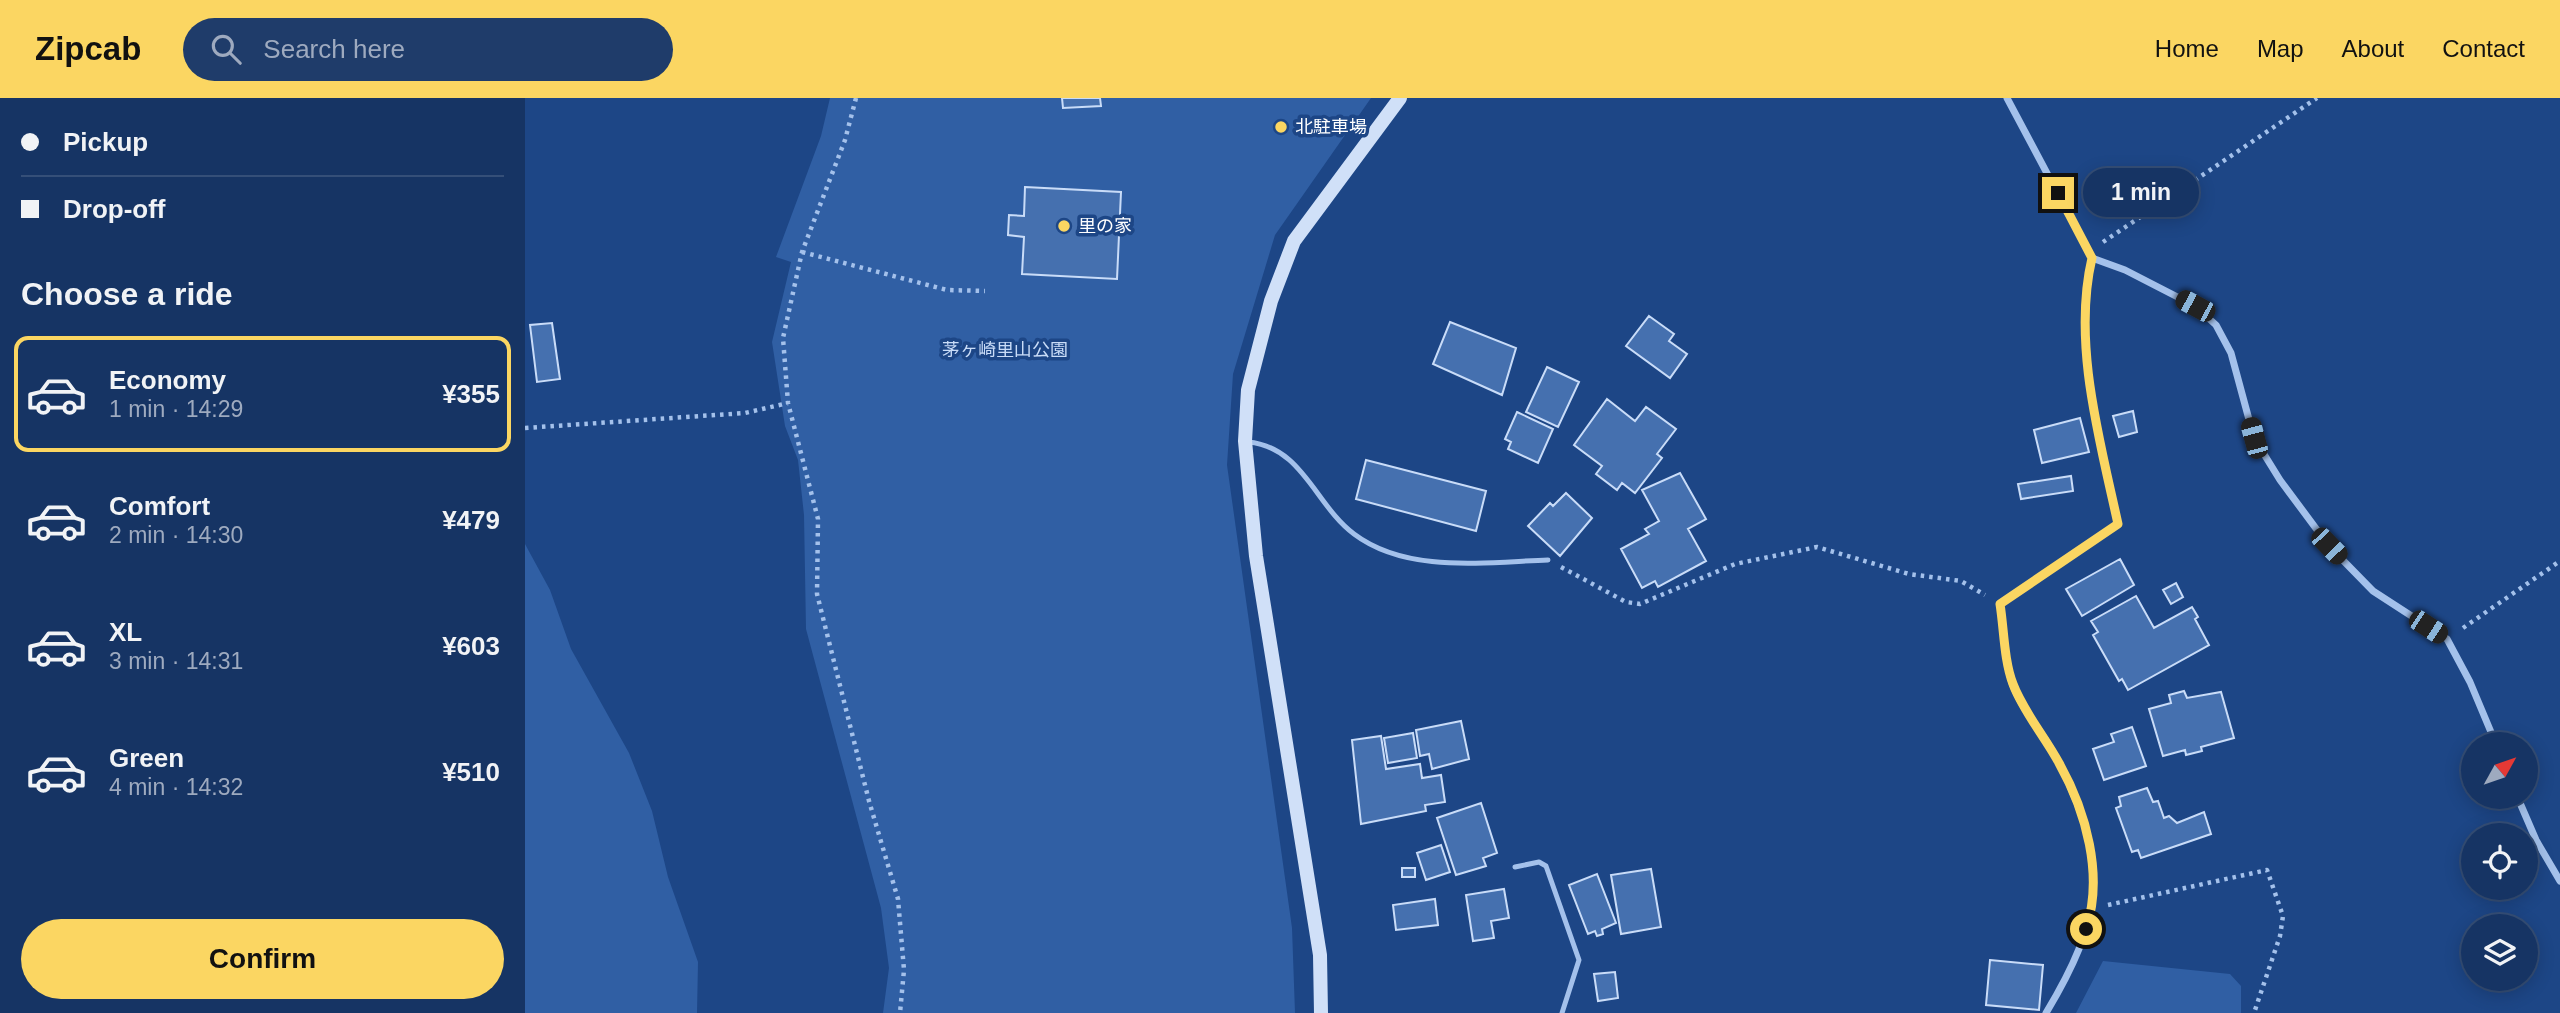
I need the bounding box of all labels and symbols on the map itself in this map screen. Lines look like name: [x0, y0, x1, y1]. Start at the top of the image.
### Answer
place label: 北駐車場: [1295, 117, 1367, 137]
marker: 北駐車場: [1273, 119, 1289, 135]
callout: 1 min: [2083, 168, 2198, 217]
route end: [2042, 177, 2074, 209]
place label: 里の家: [1078, 216, 1132, 236]
marker: 里の家: [1056, 218, 1072, 234]
car: [2172, 287, 2219, 325]
park label: 茅ヶ崎里山公園: [942, 340, 1068, 360]
car: [2239, 415, 2270, 461]
car: [2307, 524, 2352, 568]
car: [2405, 607, 2452, 647]
north arrow: [2461, 732, 2537, 808]
route start: [2070, 913, 2102, 945]

